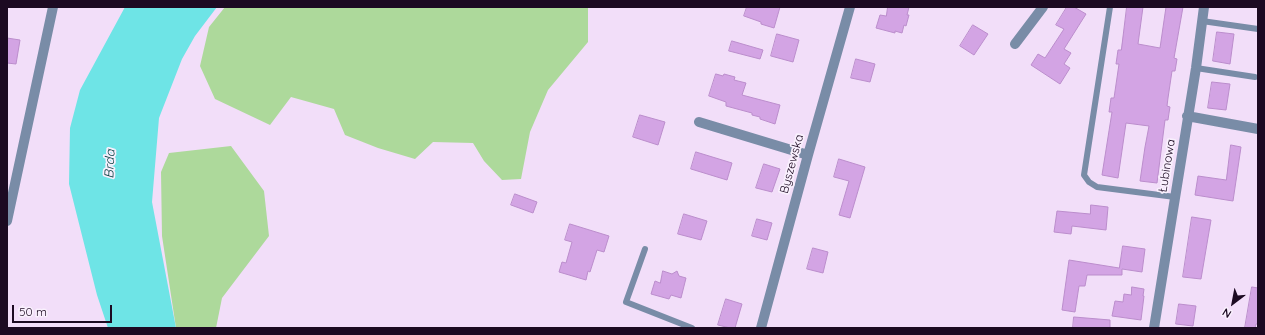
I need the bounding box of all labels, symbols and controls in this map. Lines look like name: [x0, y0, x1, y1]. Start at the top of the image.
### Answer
street label: Byszewska: [777, 133, 807, 195]
street label: Łubinowa: [1156, 138, 1178, 194]
water label: Brda: [101, 149, 119, 179]
north arrow: [1213, 283, 1253, 323]
scale bar: [14, 297, 114, 323]
text: 50 m: [19, 304, 47, 319]
text: N: [1219, 305, 1234, 321]

